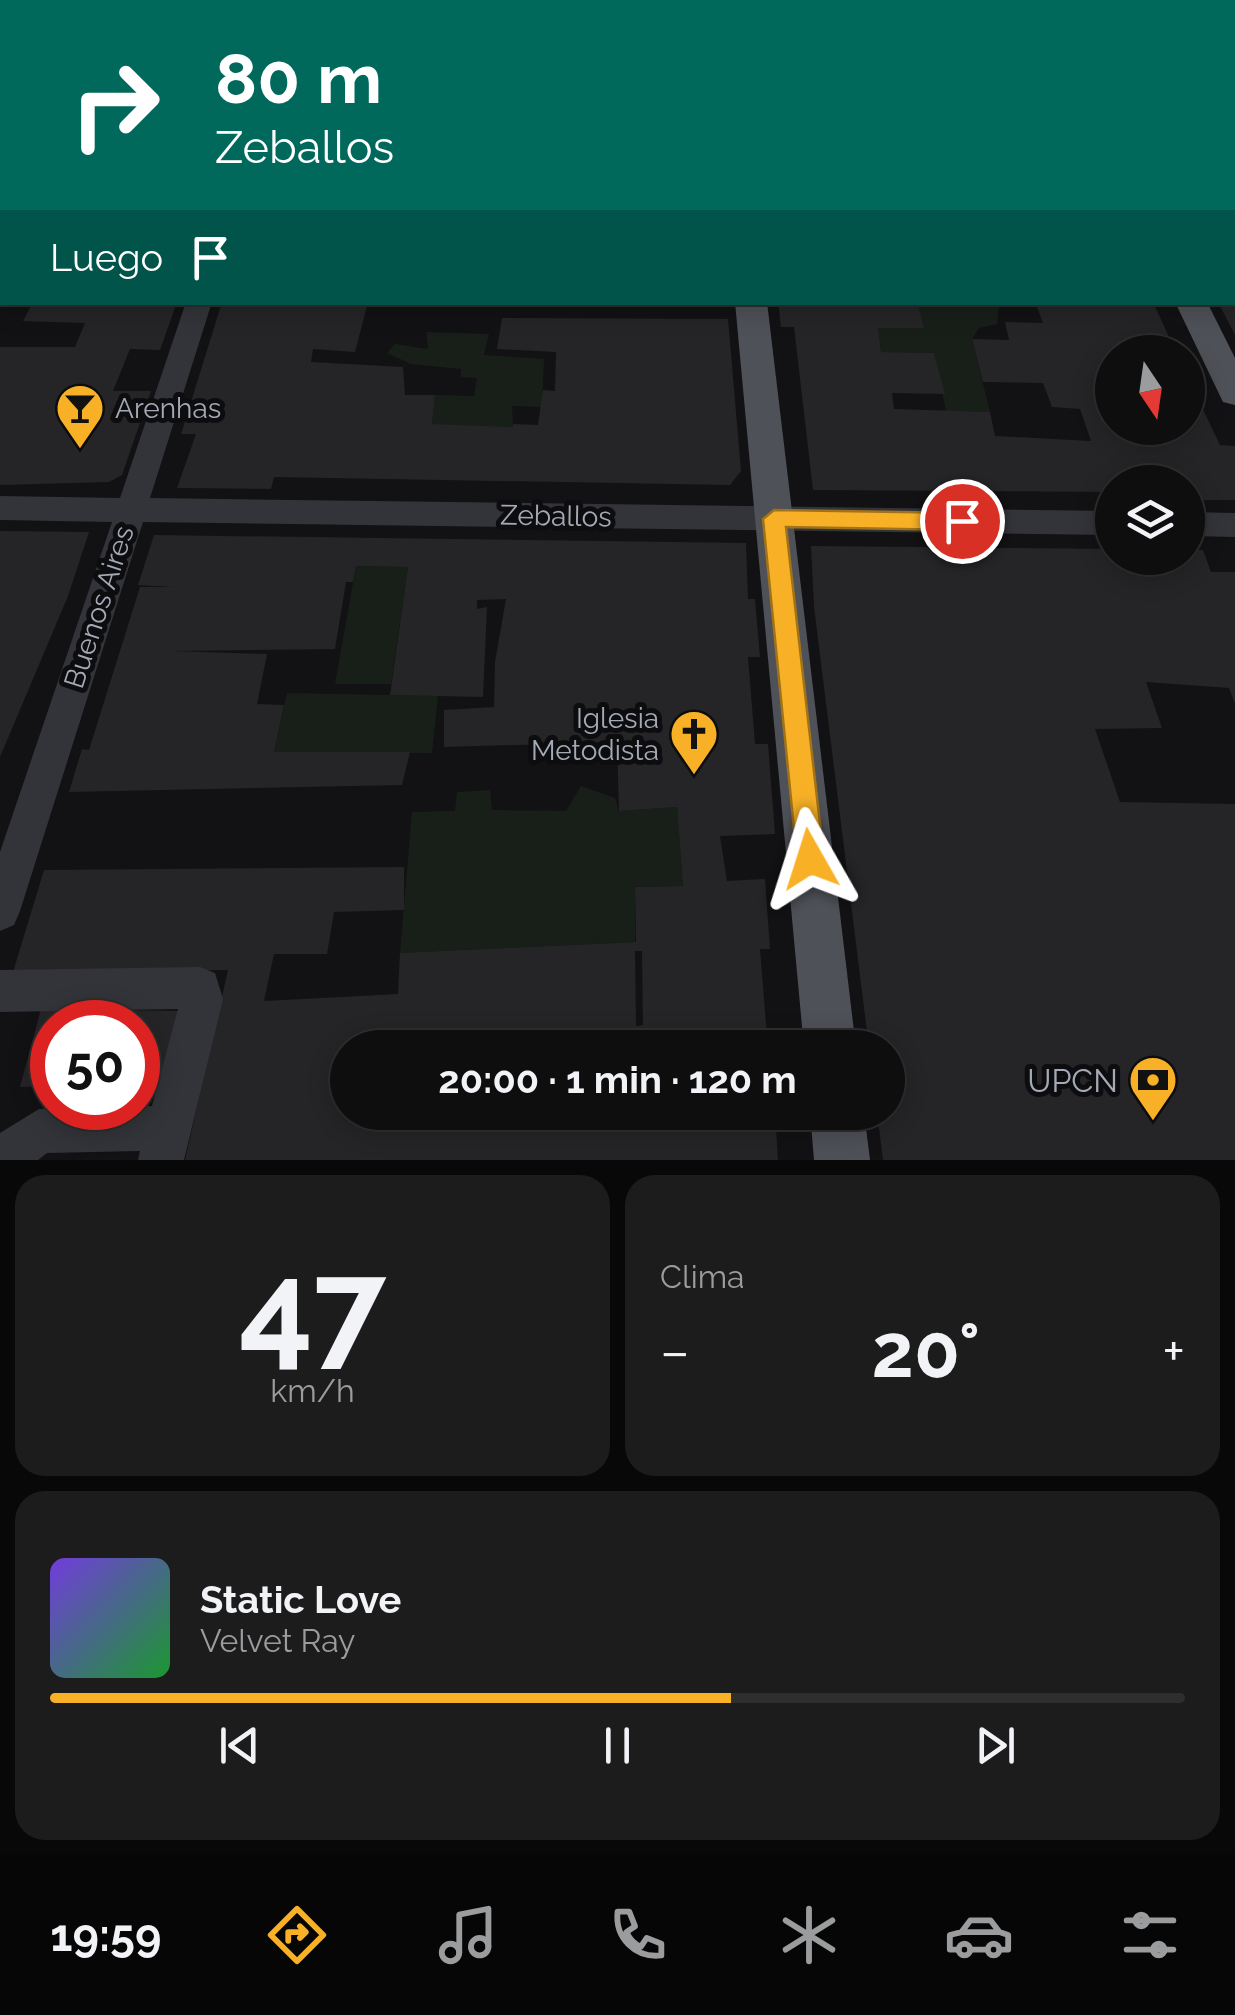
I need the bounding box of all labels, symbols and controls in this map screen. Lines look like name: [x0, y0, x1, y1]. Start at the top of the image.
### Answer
text: 80 m: [215, 37, 382, 119]
icon: right: [50, 40, 180, 170]
text: Zeballos: [215, 121, 394, 174]
icon: arrive: [183, 230, 238, 285]
text: Luego: [50, 235, 163, 280]
north arrow: [1095, 335, 1205, 445]
map controls: [1095, 335, 1205, 575]
bar icon: Arenhas: [54, 382, 106, 450]
place label: Arenhas: [115, 392, 221, 425]
button: layers: [1095, 465, 1205, 575]
pin: [920, 479, 1005, 564]
icon: arrive: [935, 494, 990, 549]
street label: Zeballos: [500, 499, 612, 533]
street label: Buenos Aires: [57, 522, 141, 692]
place label: Iglesia Metodista: [531, 702, 659, 767]
church icon: Iglesia Metodista: [668, 708, 720, 776]
position arrow: [758, 807, 862, 911]
speed limit sign: 50: [30, 1000, 160, 1130]
bank icon: UPCN: [1127, 1054, 1179, 1122]
text: 20:00 · 1 min · 120 m: [438, 1057, 797, 1102]
place label: UPCN: [1027, 1062, 1118, 1099]
text: 47: [239, 1231, 386, 1383]
text: Clima: [660, 1258, 744, 1295]
text: 20°: [872, 1306, 980, 1395]
text: −: [660, 1319, 690, 1384]
text: +: [1162, 1319, 1185, 1384]
text: km/h: [270, 1372, 355, 1409]
text: Static Love: [200, 1577, 401, 1622]
text: Velvet Ray: [200, 1622, 355, 1659]
icon: previous: [212, 1718, 267, 1773]
icon: pause: [590, 1718, 645, 1773]
icon: next: [968, 1718, 1023, 1773]
icon: directions: [262, 1900, 332, 1970]
icon: music: [433, 1900, 503, 1970]
icon: phone: [603, 1900, 673, 1970]
icon: climate: [774, 1900, 844, 1970]
icon: car: [944, 1900, 1014, 1970]
icon: filters: [1115, 1900, 1185, 1970]
text: 19:59: [50, 1909, 162, 1962]

